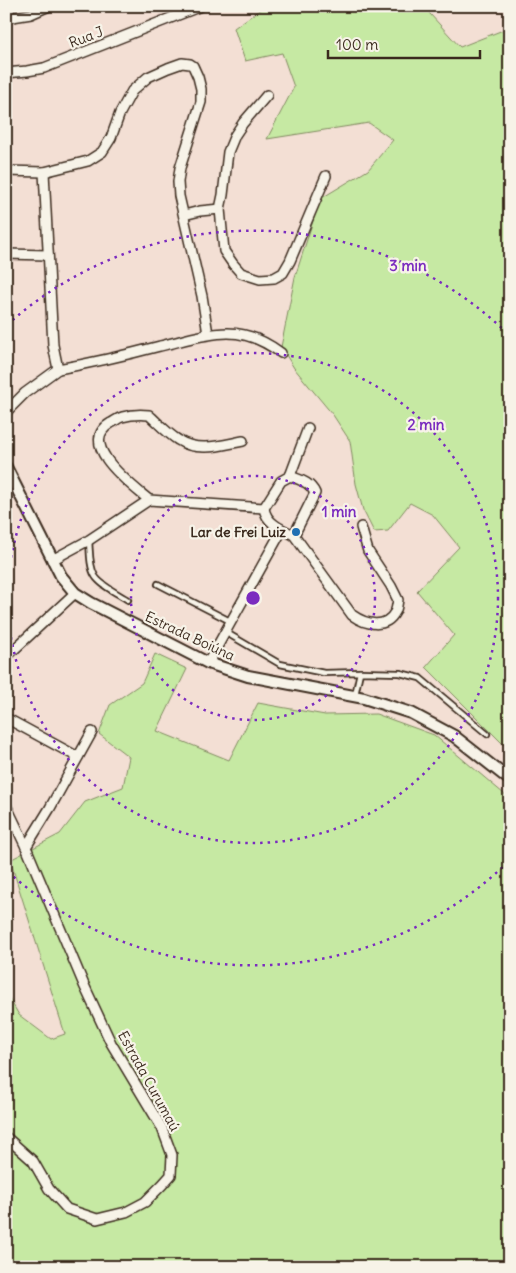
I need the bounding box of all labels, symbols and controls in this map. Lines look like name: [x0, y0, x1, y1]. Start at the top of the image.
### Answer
street label: Rua J: [66, 22, 106, 52]
scale bar: [328, 28, 481, 60]
text: 100 m: [336, 35, 378, 54]
text: 3 min: [389, 256, 427, 275]
text: 2 min: [408, 415, 445, 434]
text: 1 min: [322, 502, 357, 521]
place label: Lar de Frei Luiz: [190, 523, 286, 541]
marker: Lar de Frei Luiz: [290, 526, 302, 538]
centre of rings: [244, 589, 262, 607]
street label: Estrada Boiúna: [142, 607, 238, 665]
street label: Estrada Curumaú: [114, 1028, 184, 1134]

